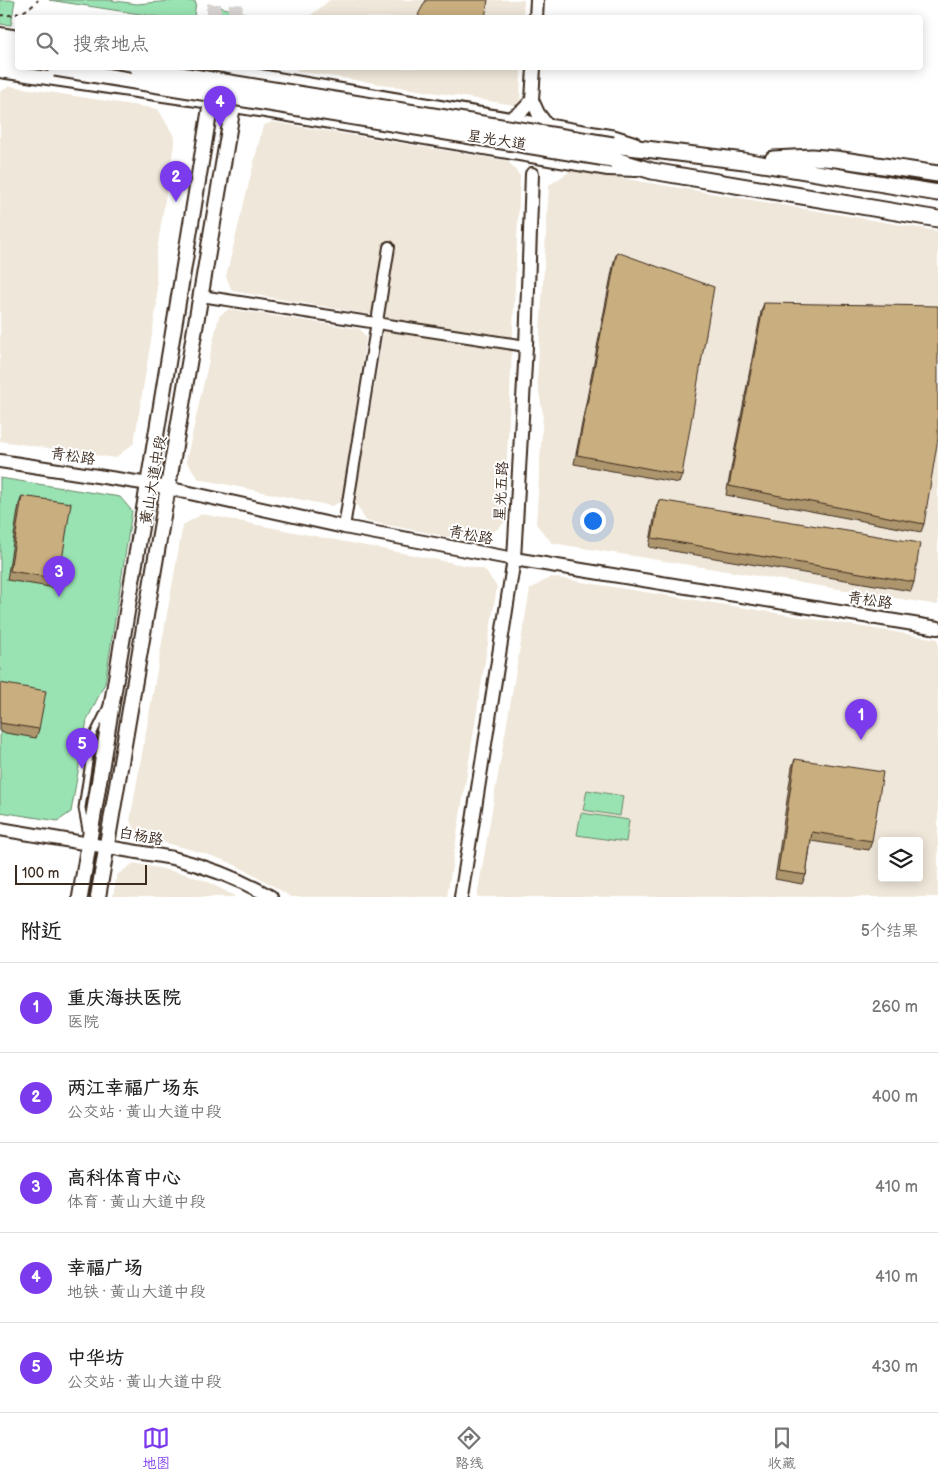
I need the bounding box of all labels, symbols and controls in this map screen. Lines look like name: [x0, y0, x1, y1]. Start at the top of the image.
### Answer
search box: [15, 15, 923, 70]
icon: search: [33, 29, 61, 57]
text: 搜索地点: [73, 33, 149, 56]
pin: 4: [204, 86, 236, 127]
street label: 星光大道: [466, 126, 528, 155]
pin: 2: [160, 161, 192, 202]
street label: 黄山大道中段: [136, 434, 171, 526]
street label: 青松路: [49, 444, 97, 469]
street label: 星光五路: [490, 461, 513, 521]
your location: [580, 508, 606, 534]
street label: 青松路: [447, 522, 495, 549]
pin: 3: [43, 556, 75, 597]
street label: 青松路: [846, 588, 894, 613]
pin: 1: [845, 699, 877, 740]
pin: 5: [66, 728, 98, 769]
street label: 白杨路: [117, 823, 165, 850]
map controls: [878, 837, 923, 882]
button: layers: [878, 837, 923, 882]
scale bar: [15, 862, 148, 885]
text: 100 m: [22, 865, 59, 882]
text: 附近: [20, 919, 62, 944]
text: 5个结果: [861, 922, 918, 941]
text: 重庆海扶医院: [67, 987, 181, 1010]
text: 1: [33, 998, 39, 1017]
text: 260 m: [872, 998, 918, 1017]
text: 医院: [67, 1013, 99, 1032]
text: 两江幸福广场东: [67, 1077, 200, 1100]
text: 2: [31, 1088, 41, 1107]
text: 400 m: [872, 1088, 918, 1107]
text: 公交站 · 黄山大道中段: [67, 1103, 221, 1122]
text: 高科体育中心: [67, 1167, 181, 1190]
text: 3: [31, 1178, 41, 1197]
text: 410 m: [875, 1178, 918, 1197]
text: 体育 · 黄山大道中段: [67, 1193, 205, 1212]
text: 幸福广场: [67, 1257, 143, 1280]
text: 4: [31, 1268, 41, 1287]
text: 410 m: [875, 1268, 918, 1287]
text: 地铁 · 黄山大道中段: [67, 1283, 205, 1302]
text: 中华坊: [67, 1347, 124, 1370]
text: 5: [31, 1358, 41, 1377]
text: 430 m: [871, 1358, 918, 1377]
text: 公交站 · 黄山大道中段: [67, 1373, 221, 1392]
tab: 地图: [142, 1424, 170, 1472]
tab: 路线: [455, 1424, 483, 1472]
tab: 收藏: [768, 1424, 796, 1472]

